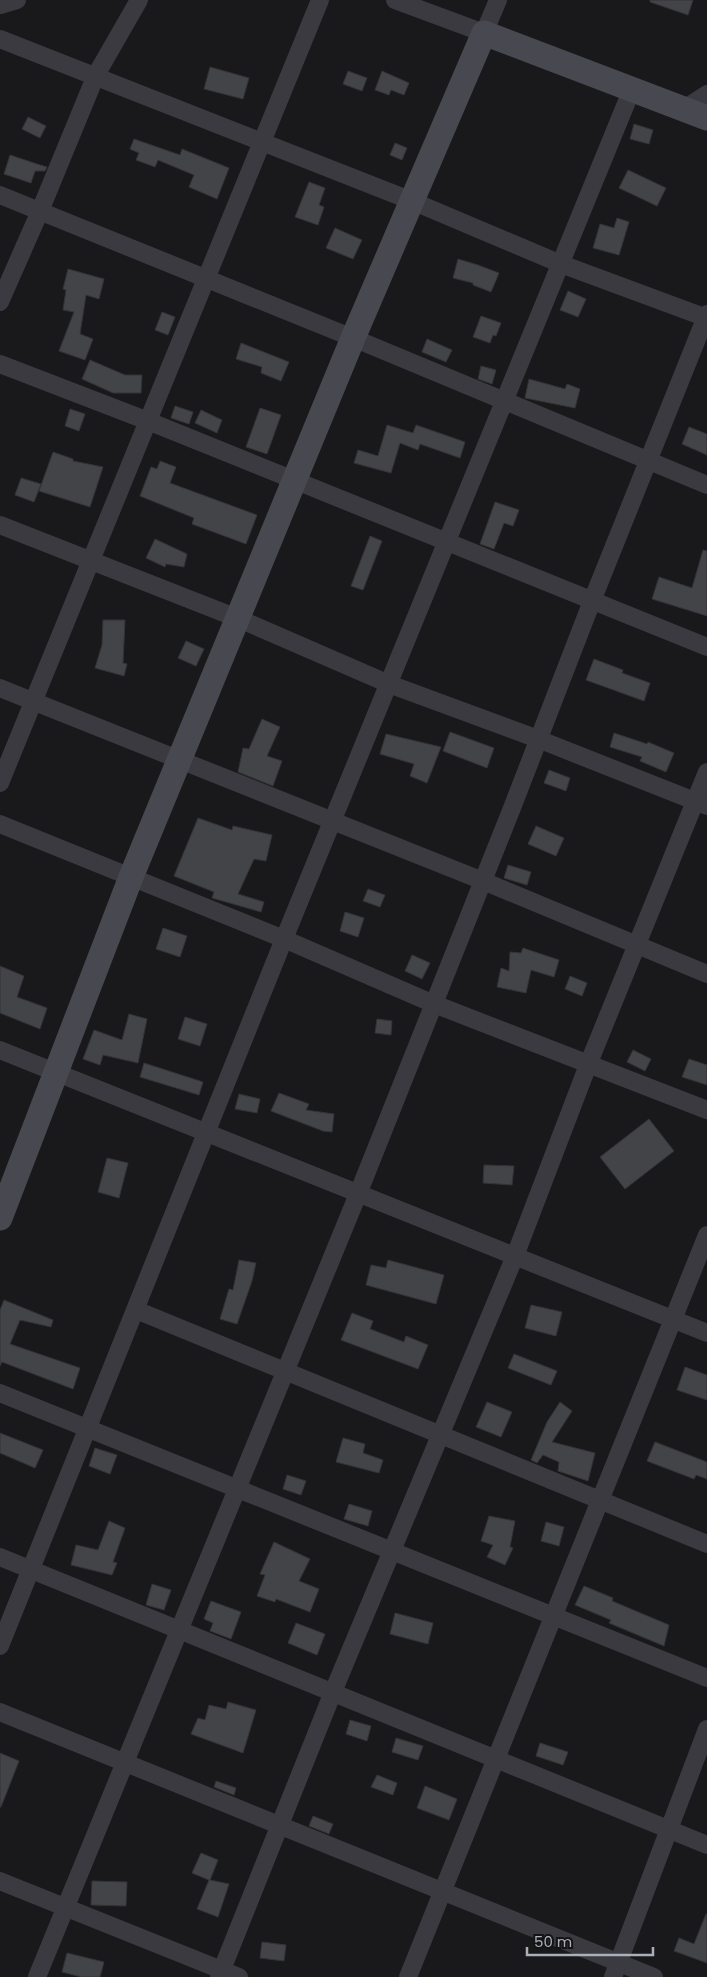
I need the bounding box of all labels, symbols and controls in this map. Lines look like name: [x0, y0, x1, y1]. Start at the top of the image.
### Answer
scale bar: [527, 1924, 653, 1956]
text: 50 m: [534, 1931, 572, 1952]

